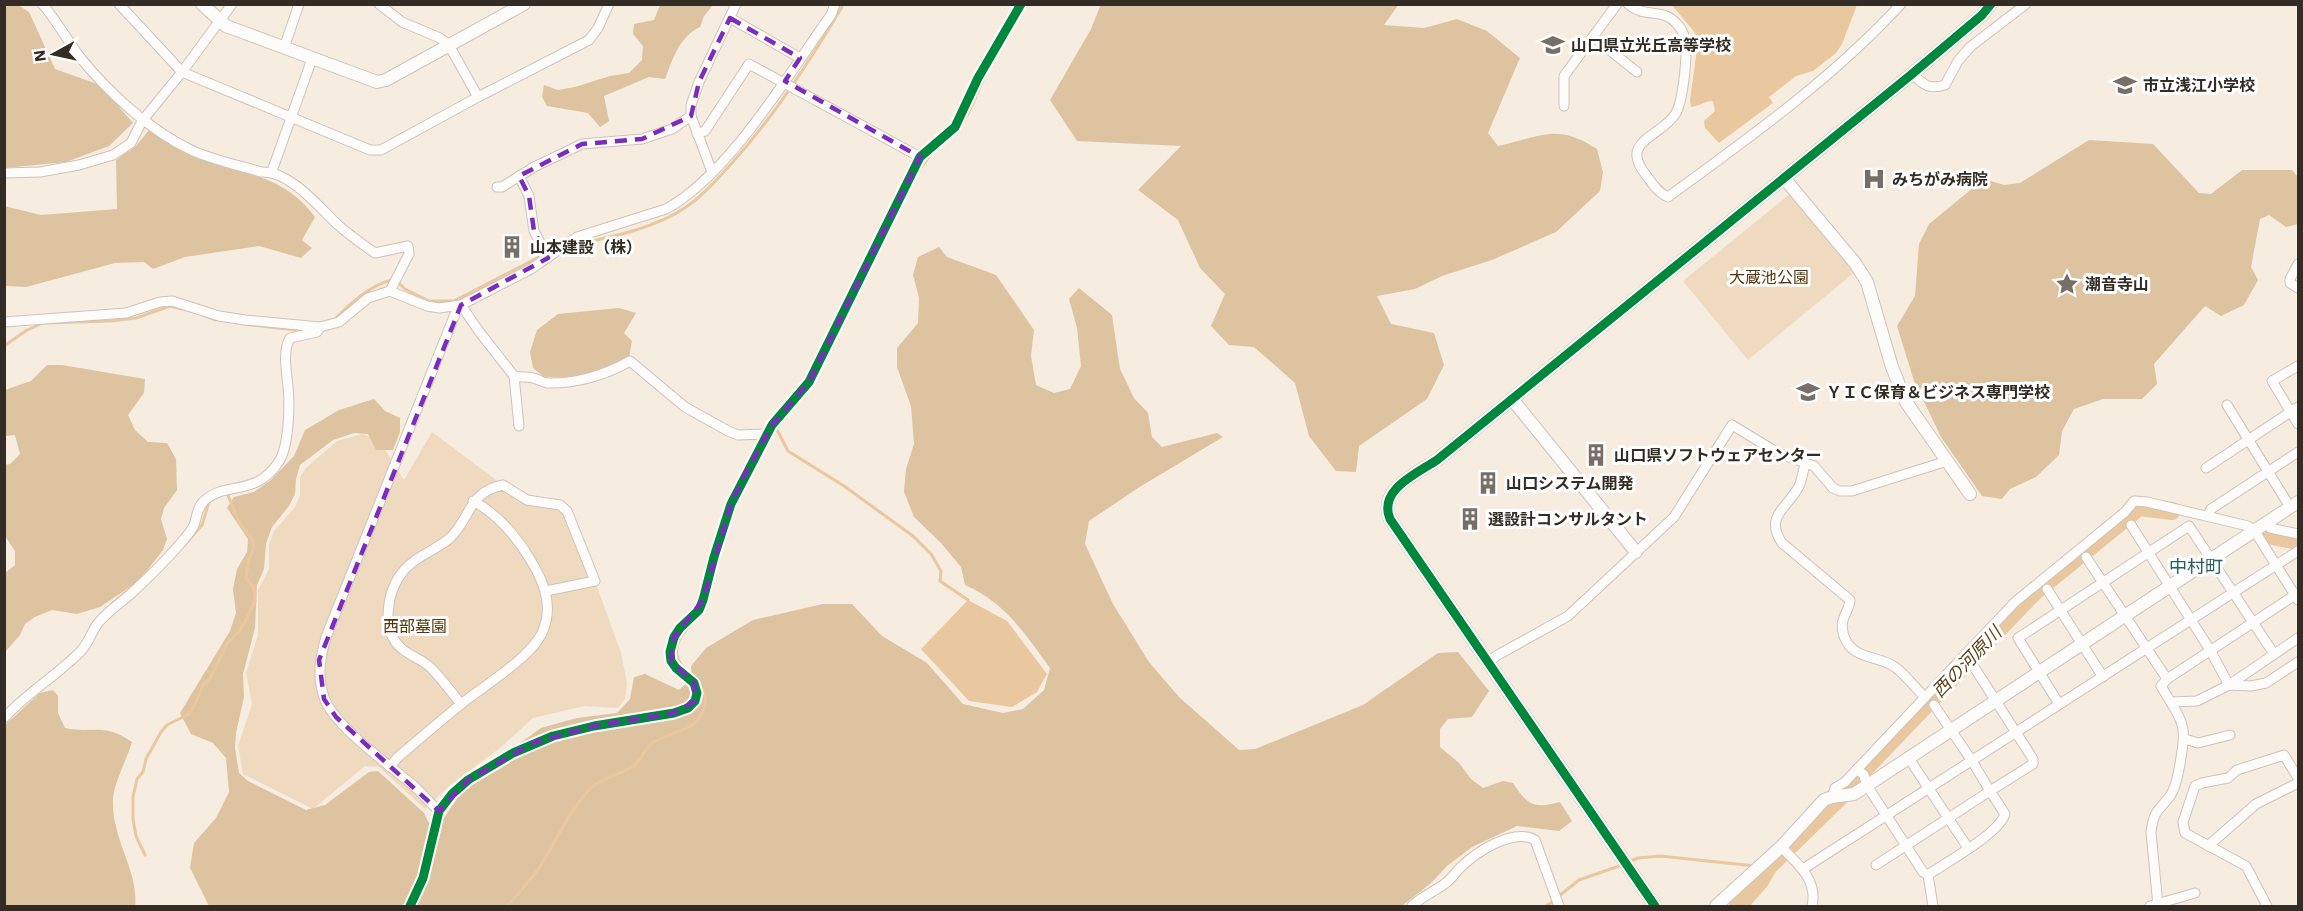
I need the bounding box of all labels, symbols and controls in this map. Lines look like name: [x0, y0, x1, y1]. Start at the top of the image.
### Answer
north arrow: [24, 24, 84, 84]
school or university icon: 山口県立光丘高等学校: [1540, 32, 1566, 58]
place label: 山口県立光丘高等学校: [1571, 36, 1731, 55]
text: N: [29, 49, 50, 63]
school or university icon: 市立浅江小学校: [2112, 72, 2138, 98]
place label: 市立浅江小学校: [2143, 76, 2255, 95]
hospital icon: みちがみ病院: [1861, 166, 1887, 192]
place label: みちがみ病院: [1892, 170, 1988, 189]
building icon: 山本建設（株）: [499, 234, 525, 260]
place label: 山本建設（株）: [530, 238, 642, 257]
park label: 大蔵池公園: [1729, 268, 1809, 287]
place icon: 潮音寺山: [2054, 271, 2080, 297]
place label: 潮音寺山: [2085, 275, 2149, 294]
school or university icon: ＹＩＣ保育＆ビジネス専門学校: [1795, 379, 1821, 405]
place label: ＹＩＣ保育＆ビジネス専門学校: [1826, 383, 2050, 402]
building icon: 山口県ソフトウェアセンター: [1583, 442, 1609, 468]
place label: 山口県ソフトウェアセンター: [1614, 446, 1822, 465]
building icon: 山口システム開発: [1475, 470, 1501, 496]
place label: 山口システム開発: [1506, 474, 1634, 493]
building icon: 選設計コンサルタント: [1457, 506, 1483, 532]
place label: 選設計コンサルタント: [1488, 510, 1648, 529]
district label: 中村町: [2169, 556, 2223, 577]
park label: 西部墓園: [383, 617, 447, 636]
water label: 西の河原川: [1928, 621, 2007, 701]

